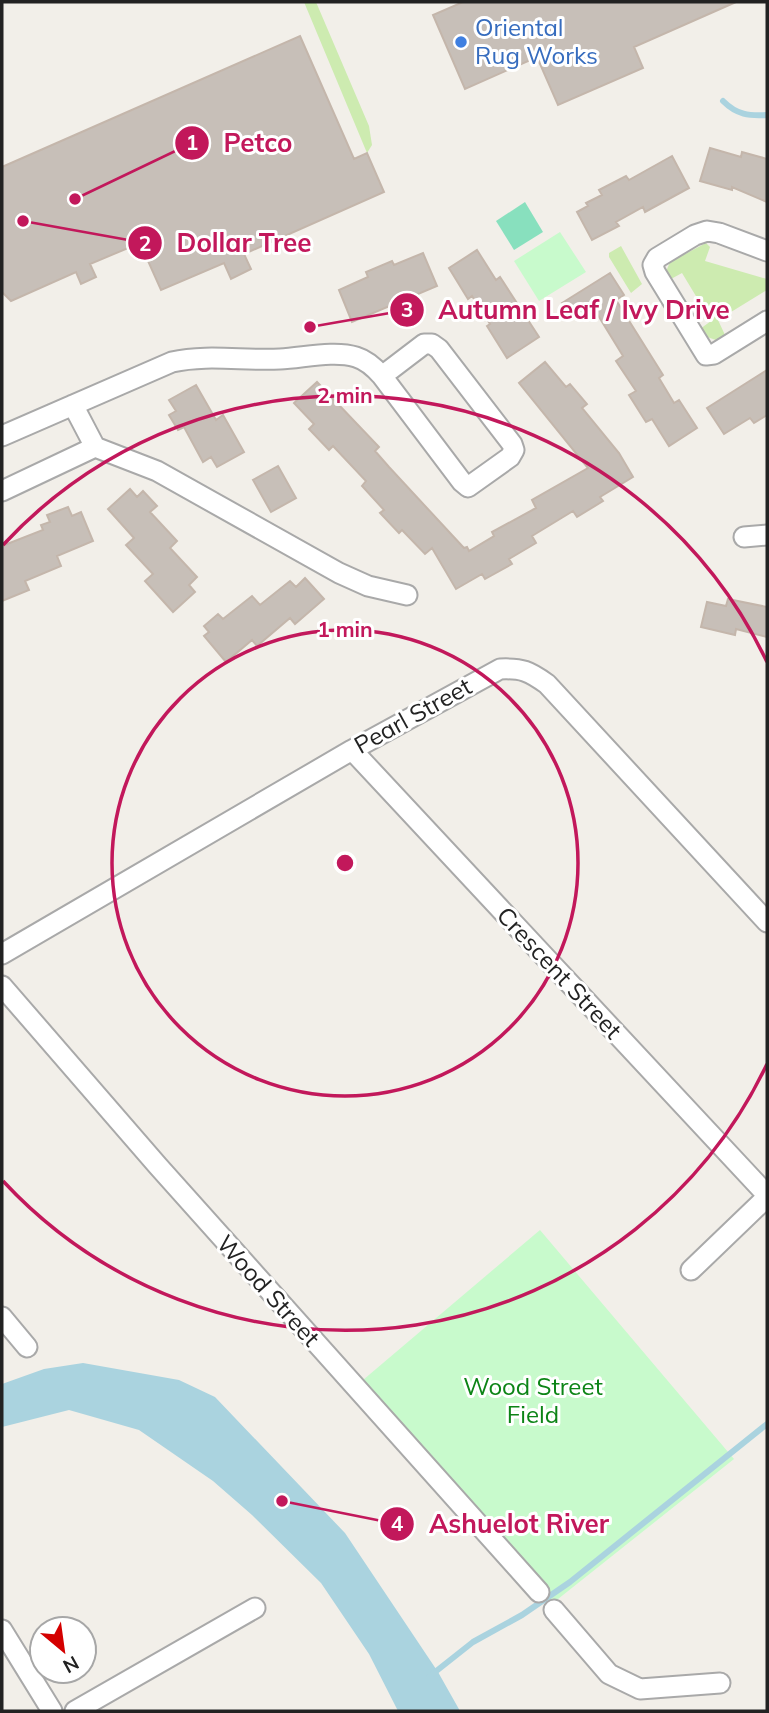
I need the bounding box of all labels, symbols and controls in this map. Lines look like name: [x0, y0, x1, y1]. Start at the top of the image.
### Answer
place label: Oriental Rug Works: [475, 12, 598, 70]
marker: Oriental Rug Works: [453, 34, 469, 50]
callout: Petco: [175, 119, 307, 166]
text: Petco: [224, 126, 292, 159]
text: 1: [186, 129, 198, 155]
callout: Dollar Tree: [127, 220, 325, 267]
text: Dollar Tree: [177, 226, 311, 259]
text: 2: [139, 230, 151, 256]
callout: Autumn Leaf / Ivy Drive: [389, 286, 744, 333]
text: Autumn Leaf / Ivy Drive: [438, 293, 730, 326]
text: 3: [401, 296, 413, 322]
text: 2 min: [317, 382, 373, 408]
text: 1 min: [317, 616, 373, 642]
street label: Pearl Street: [349, 671, 476, 760]
centre of rings: [333, 851, 357, 875]
street label: Crescent Street: [491, 900, 629, 1045]
street label: Wood Street: [211, 1228, 327, 1352]
park label: Wood Street Field: [463, 1371, 603, 1429]
callout: Ashuelot River: [380, 1500, 623, 1547]
text: Ashuelot River: [429, 1507, 610, 1540]
text: 4: [391, 1510, 404, 1536]
north arrow: [28, 1615, 98, 1685]
text: N: [59, 1651, 83, 1679]

